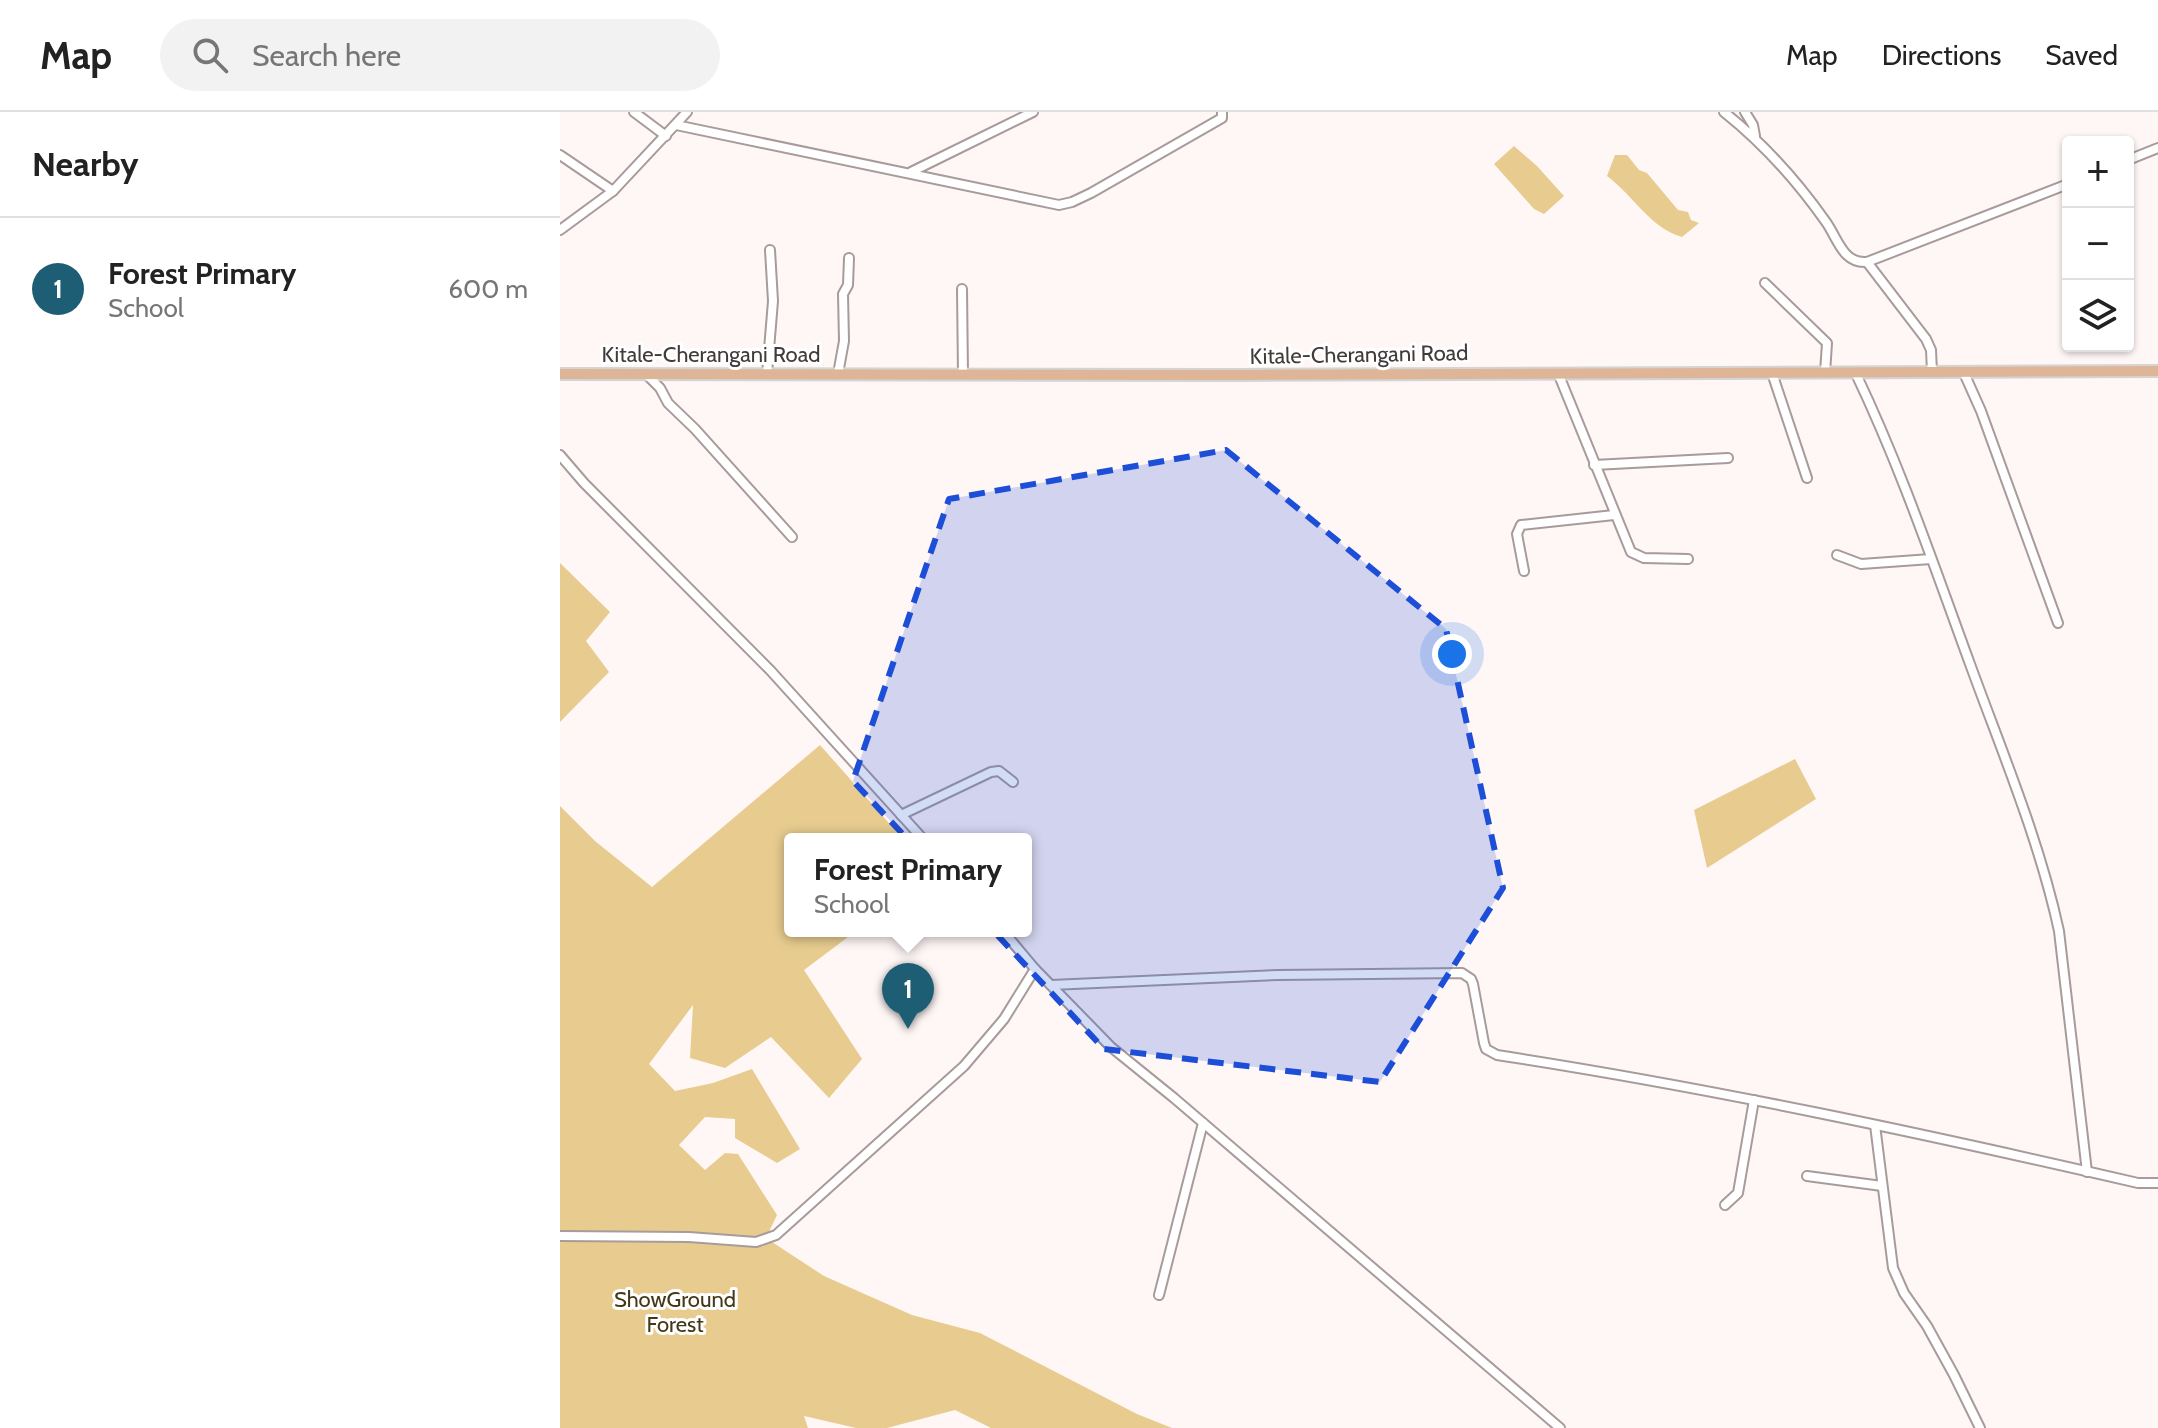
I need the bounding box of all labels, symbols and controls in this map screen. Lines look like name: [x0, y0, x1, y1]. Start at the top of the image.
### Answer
search box: [160, 19, 720, 91]
text: Map: [40, 32, 112, 79]
icon: search: [188, 33, 232, 77]
text: Search here: [252, 37, 401, 74]
text: Map: [1786, 38, 1838, 72]
text: Directions: [1882, 38, 2001, 72]
text: Saved: [2045, 38, 2118, 72]
map controls: [2062, 136, 2134, 352]
button: +: [2062, 136, 2134, 208]
text: Nearby: [32, 143, 139, 185]
button: −: [2062, 208, 2134, 280]
text: Forest Primary: [108, 255, 296, 292]
text: 1: [53, 273, 63, 305]
text: 600 m: [448, 273, 528, 305]
button: layers: [2062, 280, 2134, 352]
text: School: [108, 292, 184, 324]
street label: Kitale-Cherangani Road: [1249, 339, 1469, 370]
street label: Kitale-Cherangani Road: [602, 341, 820, 368]
your location: [1432, 634, 1472, 674]
popup: [784, 833, 1032, 937]
text: Forest Primary: [814, 851, 1002, 888]
text: School: [814, 888, 890, 920]
pin: 1: [882, 963, 934, 1029]
park label: ShowGround Forest: [614, 1286, 736, 1338]

